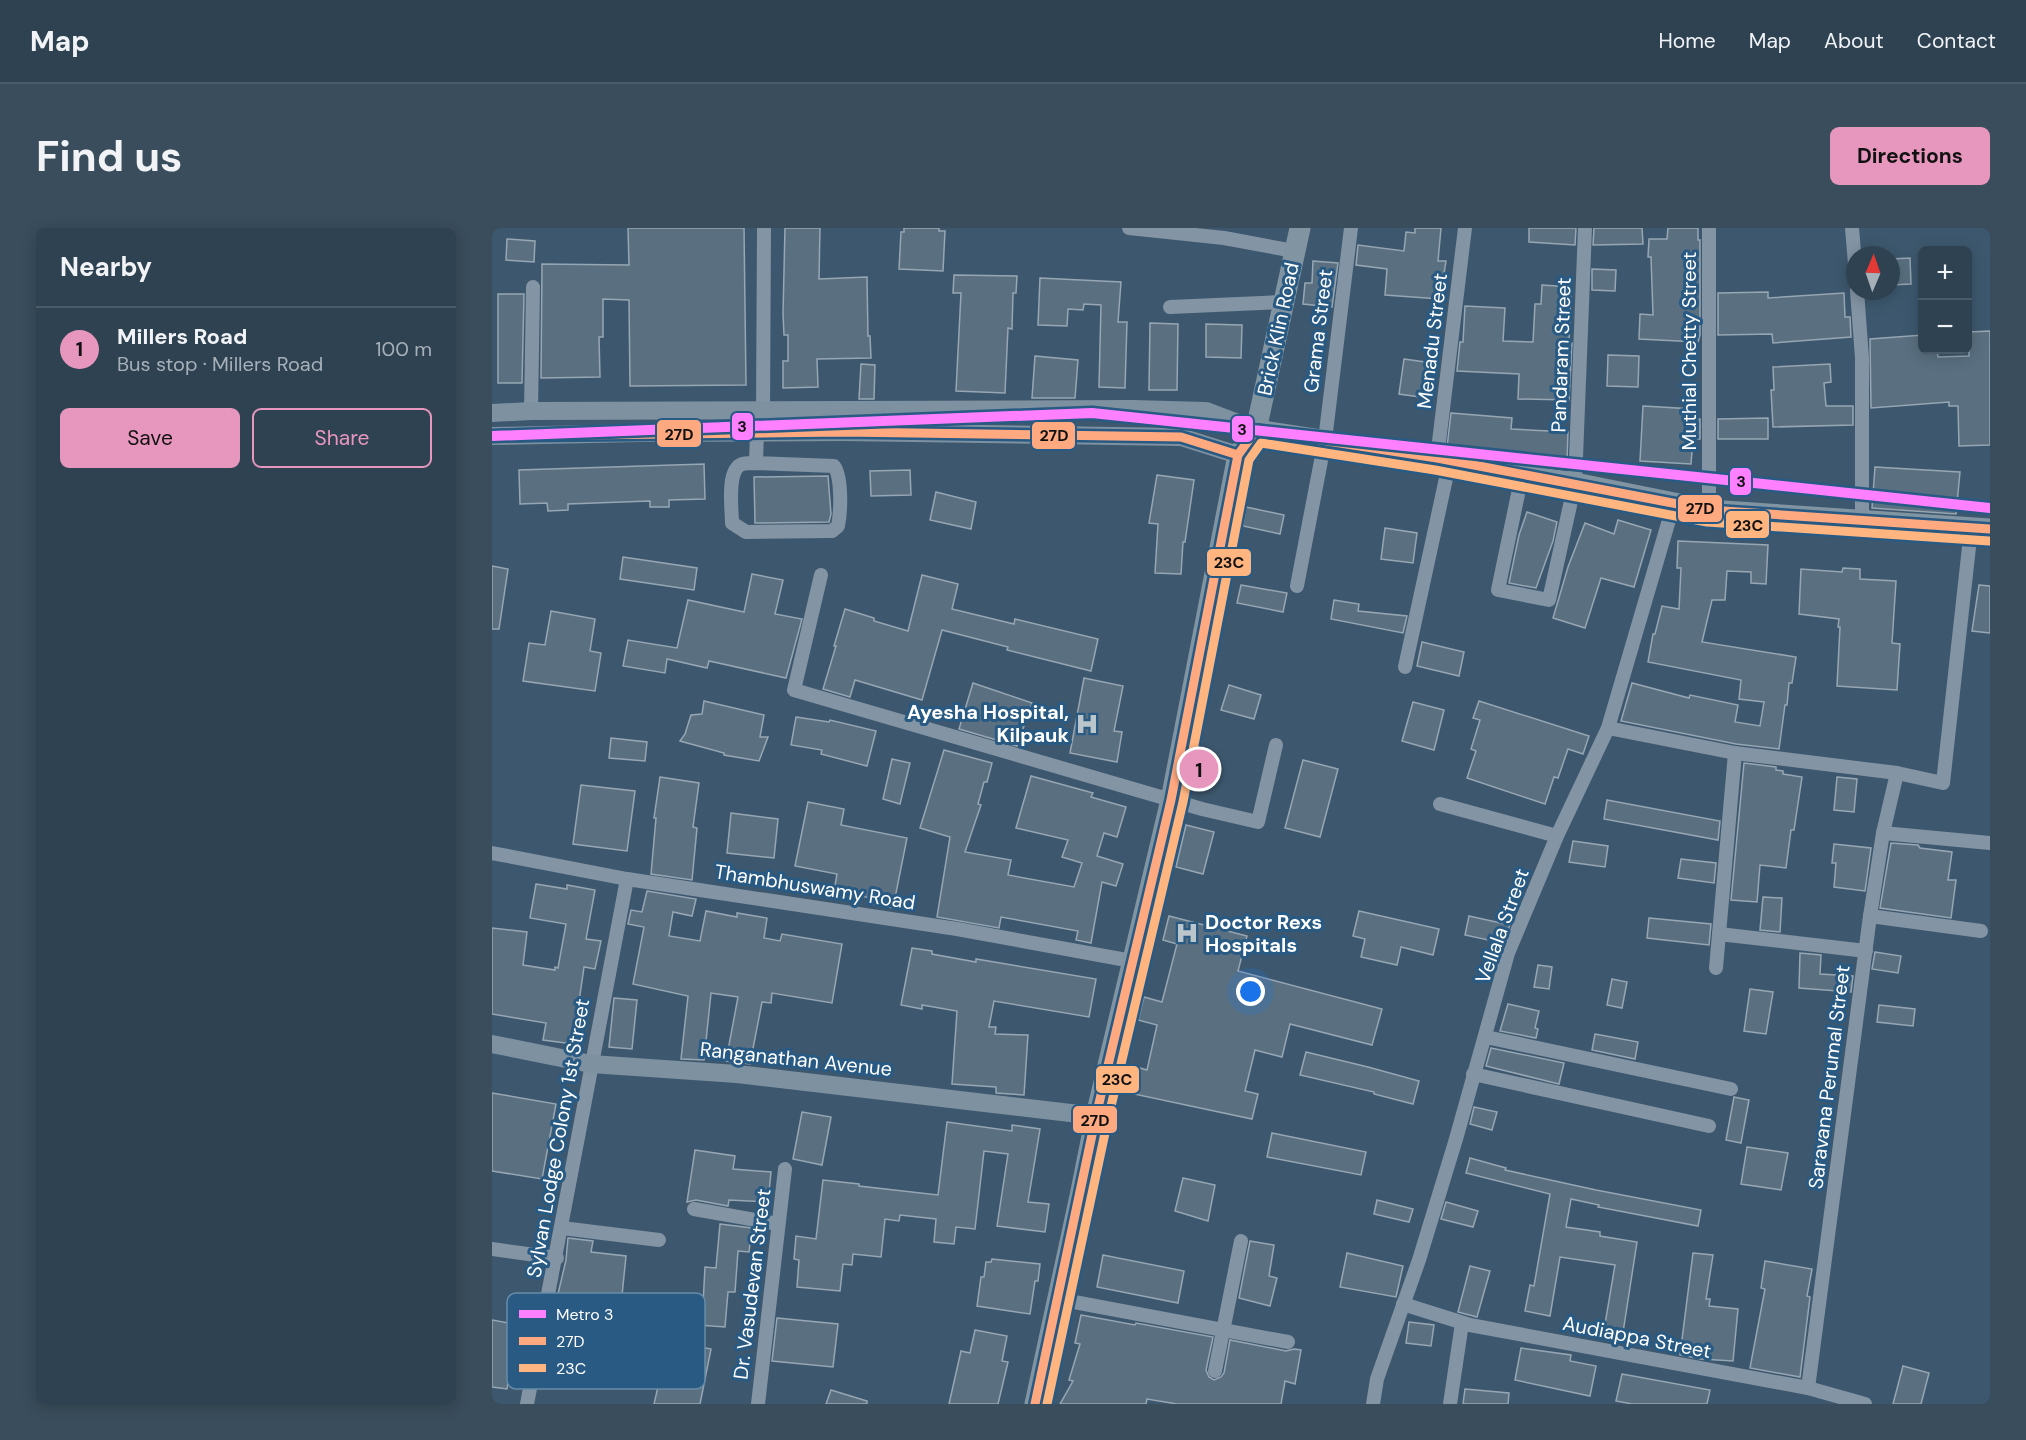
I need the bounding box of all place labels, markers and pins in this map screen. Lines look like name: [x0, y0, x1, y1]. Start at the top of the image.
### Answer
place label: Ayesha Hospital, Kilpauk: [907, 699, 1069, 748]
hospital icon: Ayesha Hospital, Kilpauk: [1074, 711, 1100, 737]
pin: 1: [1180, 746, 1218, 792]
place label: Doctor Rexs Hospitals: [1205, 909, 1322, 958]
hospital icon: Doctor Rexs Hospitals: [1174, 920, 1200, 946]

